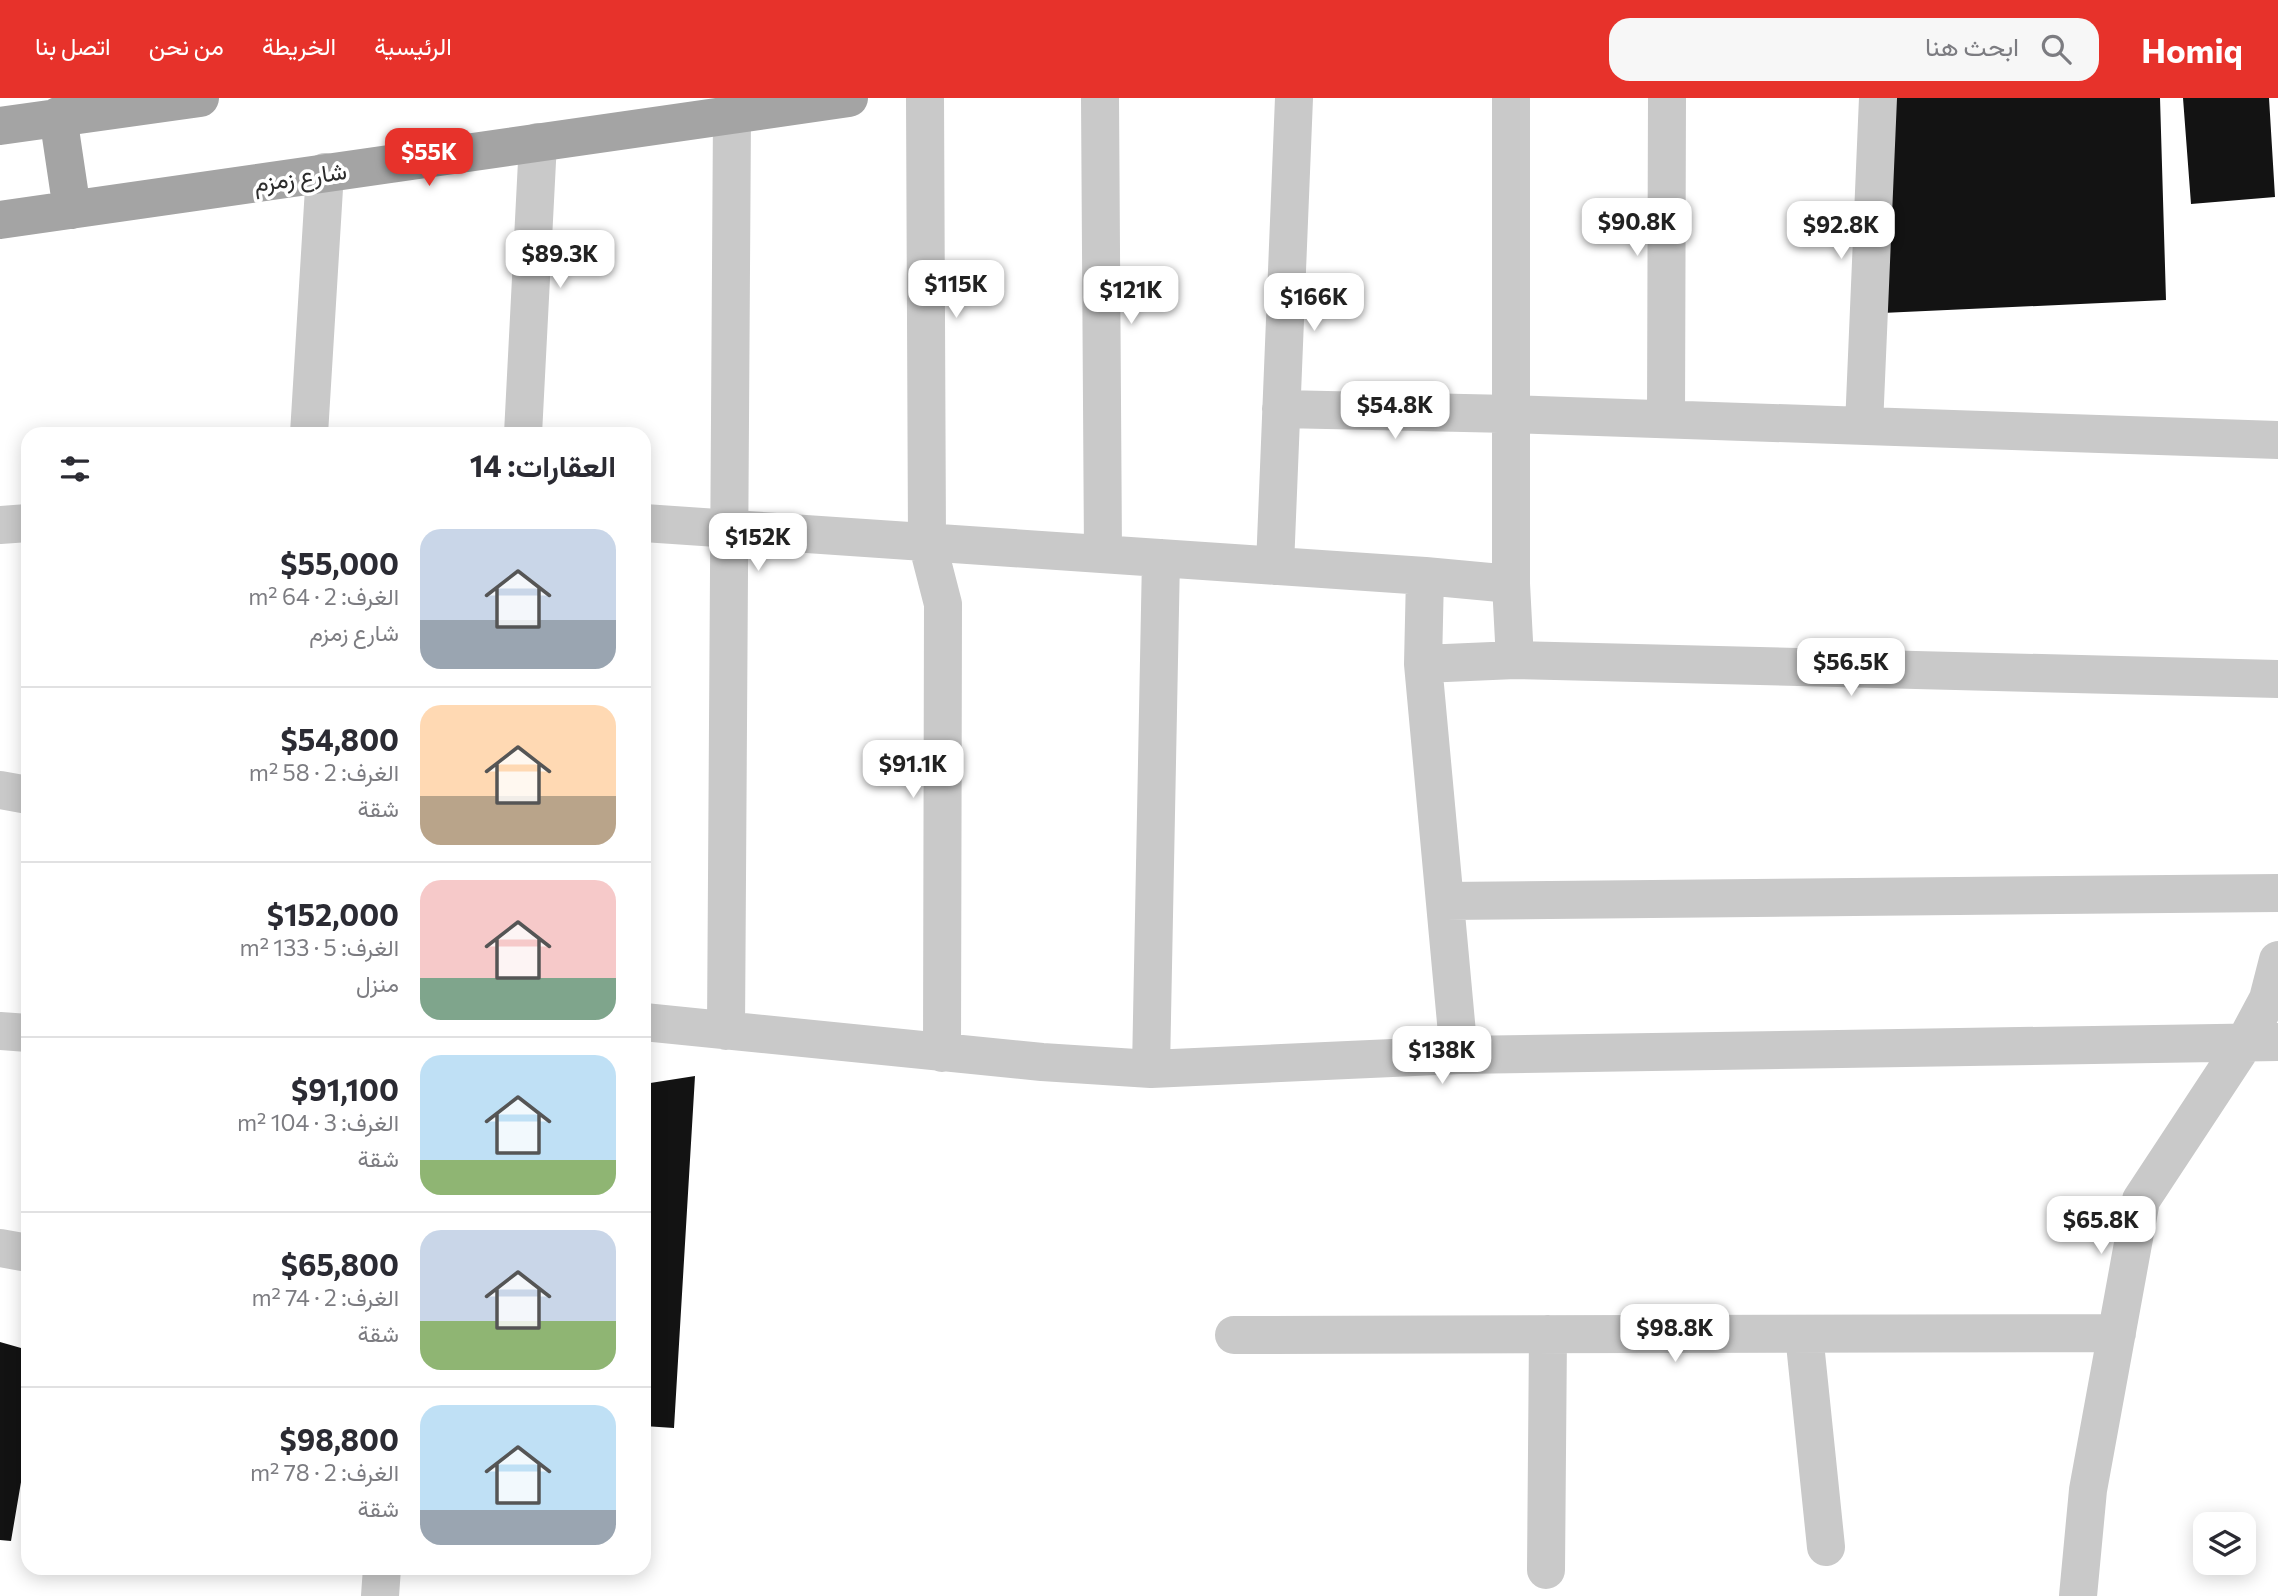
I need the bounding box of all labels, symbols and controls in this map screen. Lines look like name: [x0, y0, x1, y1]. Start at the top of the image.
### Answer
search box: [1609, 18, 2099, 81]
text: Homiq: [2141, 29, 2243, 70]
text: ابحث هنا: [1925, 30, 2019, 61]
icon: search: [2037, 30, 2075, 68]
text: اتصل بنا: [35, 31, 111, 60]
text: من نحن: [149, 31, 224, 60]
text: الخريطة: [262, 31, 336, 60]
text: الرئيسية: [374, 31, 452, 60]
pin: $55K: [388, 129, 470, 188]
text: $55K: [401, 137, 457, 165]
street label: شارع زمزم: [252, 155, 349, 200]
pin: $90.8K: [1580, 198, 1694, 258]
pin: $92.8K: [1784, 202, 1898, 261]
text: $90.8K: [1598, 207, 1676, 235]
text: $92.8K: [1803, 210, 1879, 238]
pin: $89.3K: [503, 230, 617, 290]
text: $89.3K: [522, 239, 598, 267]
pin: $115K: [907, 260, 1005, 320]
pin: $121K: [1082, 266, 1180, 326]
text: $115K: [924, 269, 988, 297]
pin: $166K: [1265, 274, 1363, 333]
text: $121K: [1099, 275, 1163, 303]
text: $166K: [1280, 282, 1348, 310]
pin: $54.8K: [1338, 382, 1452, 441]
text: $54.8K: [1357, 390, 1433, 418]
text: العقارات: 14: [470, 446, 616, 483]
icon: filters: [56, 450, 94, 488]
pin: $152K: [709, 514, 807, 573]
text: $152K: [725, 522, 791, 550]
text: $55,000: [280, 544, 399, 581]
icon: home: [476, 557, 560, 641]
text: الغرف: 2 · 64 m²: [248, 582, 399, 610]
text: شارع زمزم: [309, 618, 399, 646]
pin: $56.5K: [1794, 638, 1908, 698]
text: $56.5K: [1813, 647, 1889, 675]
text: $54,800: [280, 720, 399, 757]
icon: home: [476, 733, 560, 817]
pin: $91.1K: [856, 740, 970, 800]
text: $91.1K: [879, 749, 947, 777]
text: الغرف: 2 · 58 m²: [249, 758, 399, 786]
text: شقة: [357, 794, 399, 822]
text: $152,000: [267, 895, 399, 932]
icon: home: [476, 908, 560, 992]
text: الغرف: 5 · 133 m²: [240, 933, 399, 961]
text: منزل: [356, 969, 399, 997]
pin: $138K: [1393, 1026, 1491, 1086]
text: $138K: [1408, 1035, 1476, 1063]
text: $91,100: [291, 1070, 399, 1107]
icon: home: [476, 1083, 560, 1167]
text: الغرف: 3 · 104 m²: [237, 1108, 399, 1136]
text: شقة: [357, 1144, 399, 1172]
pin: $65.8K: [2044, 1196, 2158, 1256]
text: $65.8K: [2063, 1205, 2139, 1233]
text: $65,800: [281, 1245, 399, 1282]
icon: home: [476, 1258, 560, 1342]
text: الغرف: 2 · 74 m²: [251, 1283, 399, 1311]
pin: $98.8K: [1618, 1304, 1732, 1364]
text: $98.8K: [1636, 1313, 1714, 1341]
text: شقة: [357, 1319, 399, 1347]
text: $98,800: [280, 1420, 399, 1457]
icon: home: [476, 1433, 560, 1517]
text: الغرف: 2 · 78 m²: [250, 1458, 399, 1486]
text: شقة: [357, 1494, 399, 1522]
map controls: [2193, 1512, 2256, 1575]
button: layers: [2193, 1512, 2256, 1575]

